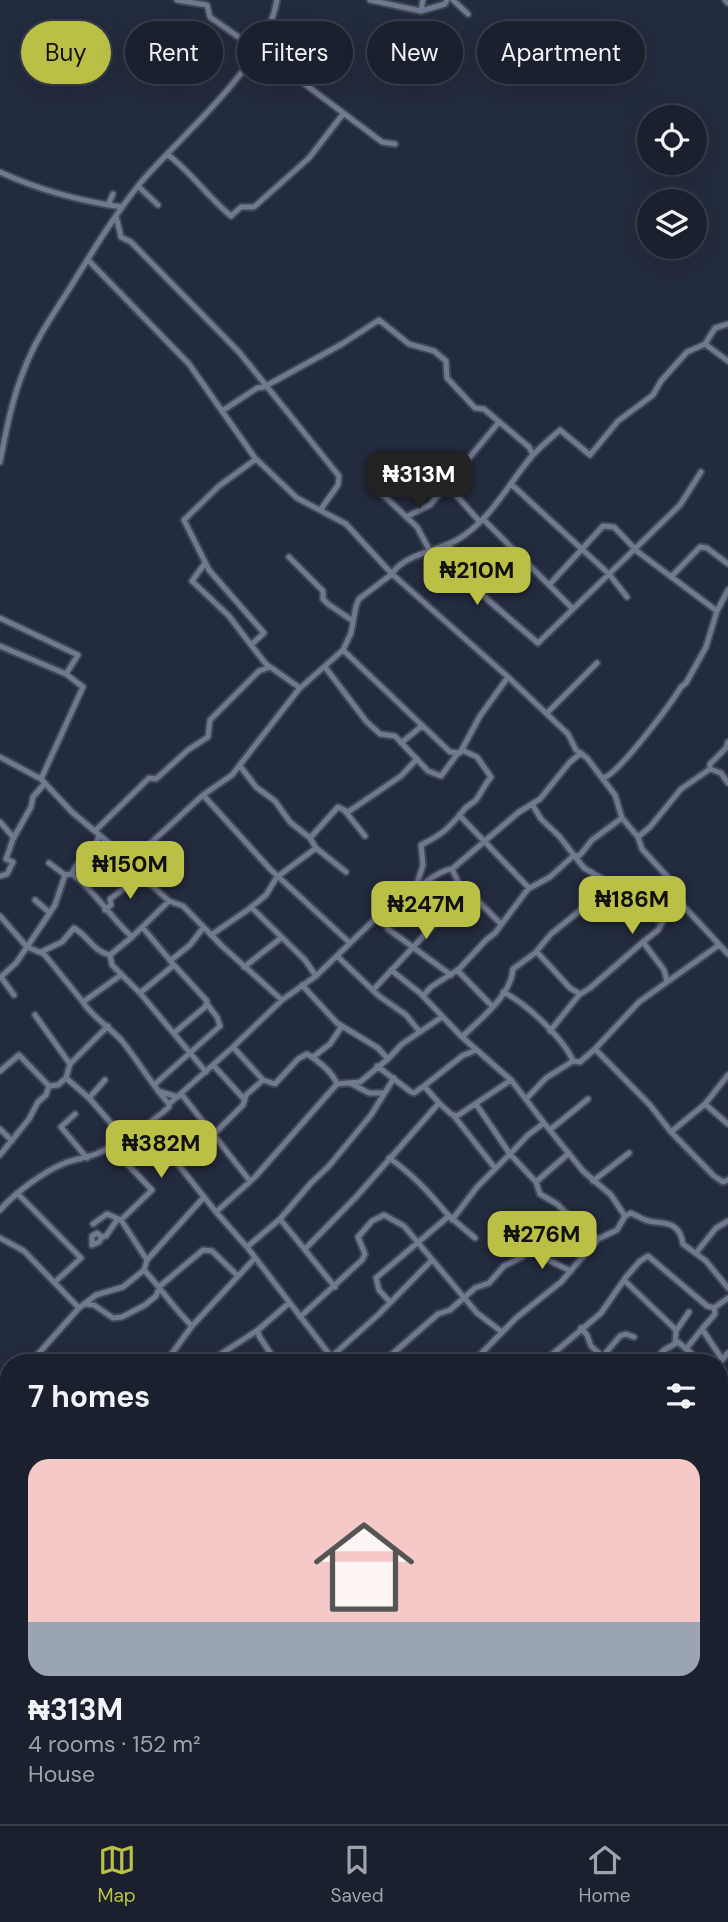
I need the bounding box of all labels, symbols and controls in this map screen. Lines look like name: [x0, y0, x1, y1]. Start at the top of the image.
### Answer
chip: Buy: [21, 21, 111, 84]
chip: Rent: [125, 21, 223, 84]
chip: Filters: [237, 21, 353, 84]
chip: New: [367, 21, 463, 84]
chip: Apartment: [477, 21, 645, 84]
map controls: [637, 105, 707, 259]
button: locate: [637, 105, 707, 175]
button: layers: [637, 189, 707, 259]
pin: ₦313M: [370, 452, 468, 511]
text: ₦313M: [383, 459, 455, 489]
pin: ₦210M: [428, 548, 526, 607]
text: ₦210M: [440, 555, 514, 585]
pin: ₦150M: [81, 842, 179, 901]
text: ₦150M: [92, 849, 168, 879]
pin: ₦186M: [583, 876, 681, 936]
pin: ₦247M: [377, 881, 475, 941]
text: ₦186M: [595, 884, 669, 914]
text: ₦247M: [387, 889, 465, 919]
pin: ₦382M: [112, 1120, 210, 1180]
text: ₦382M: [122, 1128, 200, 1158]
pin: ₦276M: [493, 1212, 591, 1271]
text: ₦276M: [504, 1219, 580, 1249]
text: 7 homes: [28, 1377, 150, 1416]
icon: filters: [662, 1377, 700, 1415]
icon: home: [301, 1504, 427, 1630]
text: ₦313M: [28, 1690, 123, 1729]
text: 4 rooms · 152 m²: [28, 1729, 201, 1759]
text: House: [28, 1759, 95, 1789]
tab: Map: [97, 1841, 136, 1908]
tab: Saved: [331, 1841, 384, 1908]
tab: Home: [579, 1841, 631, 1908]

